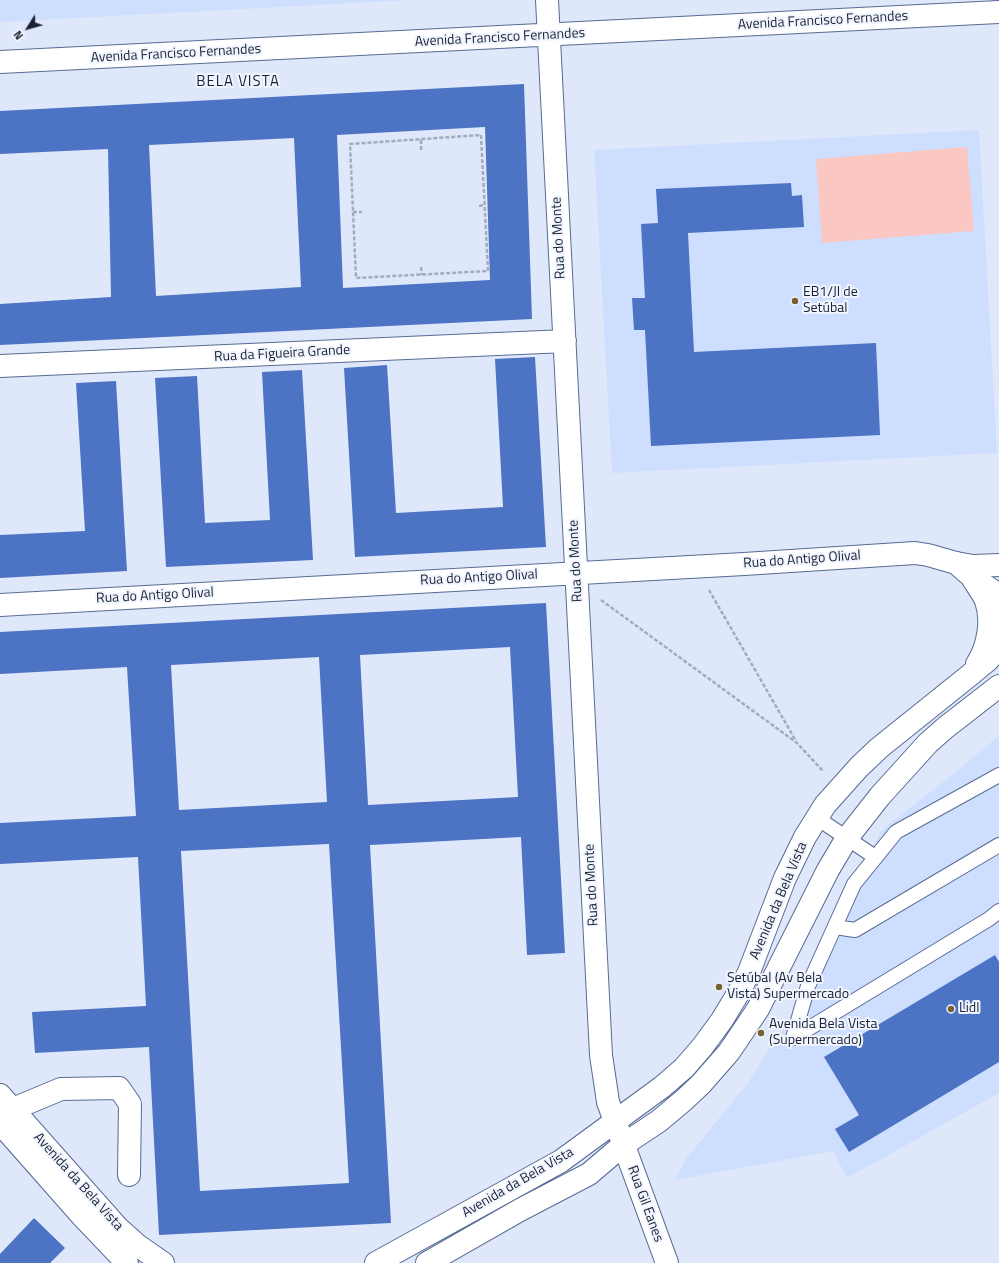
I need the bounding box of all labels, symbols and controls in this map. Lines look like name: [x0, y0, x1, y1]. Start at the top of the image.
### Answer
north arrow: [8, 8, 48, 48]
street label: Avenida Francisco Fernandes: [737, 8, 909, 34]
street label: Avenida Francisco Fernandes: [414, 25, 586, 51]
text: N: [10, 27, 27, 43]
street label: Avenida Francisco Fernandes: [90, 41, 262, 67]
district label: BELA VISTA: [196, 73, 280, 91]
street label: Rua do Monte: [548, 196, 570, 280]
place label: EB1/JI de Setúbal: [803, 285, 858, 318]
marker: EB1/JI de Setúbal: [790, 296, 800, 306]
street label: Rua da Figueira Grande: [214, 342, 350, 366]
street label: Rua do Monte: [565, 519, 587, 603]
street label: Rua do Antigo Olival: [743, 548, 861, 572]
street label: Rua do Antigo Olival: [420, 567, 538, 589]
street label: Rua do Antigo Olival: [96, 585, 214, 607]
street label: Avenida da Bela Vista: [747, 840, 811, 962]
street label: Rua do Monte: [581, 843, 603, 927]
place label: Setúbal (Av Bela Vista) Supermercado: [727, 971, 849, 1004]
marker: Setúbal (Av Bela Vista) Supermercado: [714, 982, 724, 992]
place label: Lidl: [959, 1001, 979, 1017]
marker: Lidl: [946, 1004, 956, 1014]
place label: Avenida Bela Vista (Supermercado): [769, 1017, 878, 1050]
marker: Avenida Bela Vista (Supermercado): [756, 1028, 766, 1038]
street label: Avenida da Bela Vista: [30, 1130, 126, 1234]
street label: Avenida da Bela Vista: [459, 1144, 577, 1222]
street label: Rua Gil Eanes: [623, 1164, 667, 1244]

